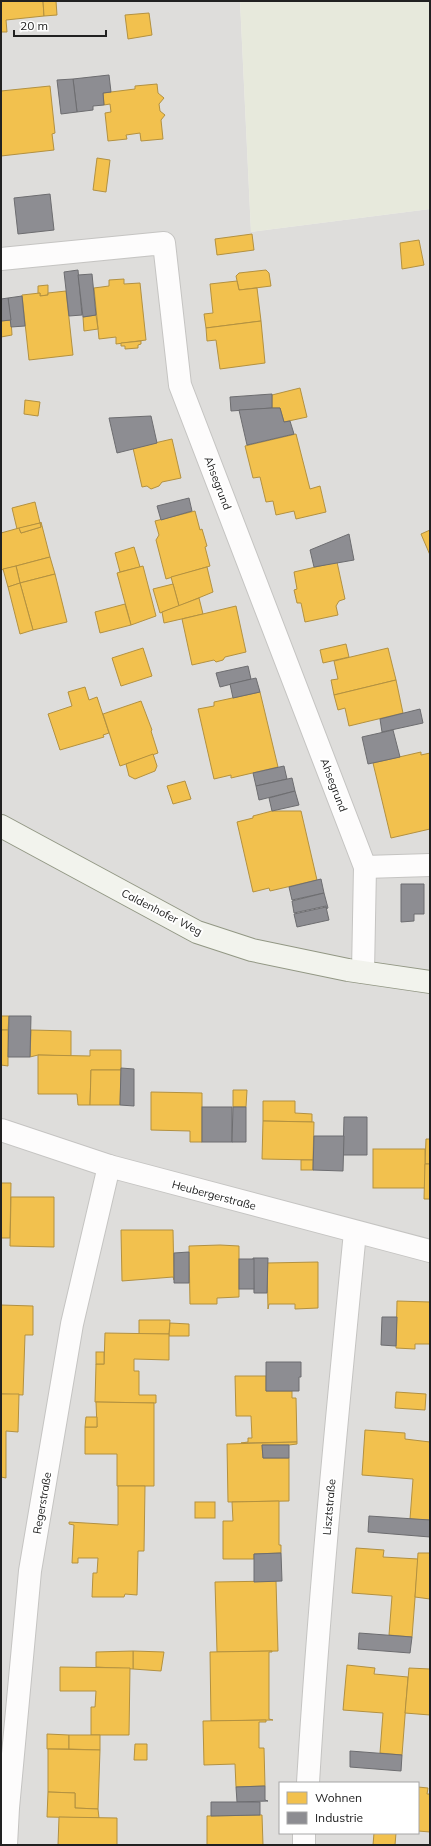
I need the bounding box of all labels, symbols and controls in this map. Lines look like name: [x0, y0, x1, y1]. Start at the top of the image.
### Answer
scale bar: [14, 12, 106, 38]
text: 20 m: [20, 18, 48, 33]
street label: Ahsegrund: [201, 454, 235, 512]
street label: Ahsegrund: [317, 756, 351, 814]
street label: Caldenhofer Weg: [119, 886, 205, 938]
street label: Heubergerstraße: [170, 1177, 258, 1213]
street label: Regerstraße: [30, 1471, 54, 1535]
street label: Lisztstraße: [320, 1478, 338, 1536]
legend: [279, 1782, 419, 1834]
text: Wohnen: [315, 1790, 362, 1805]
text: Industrie: [315, 1810, 363, 1825]

